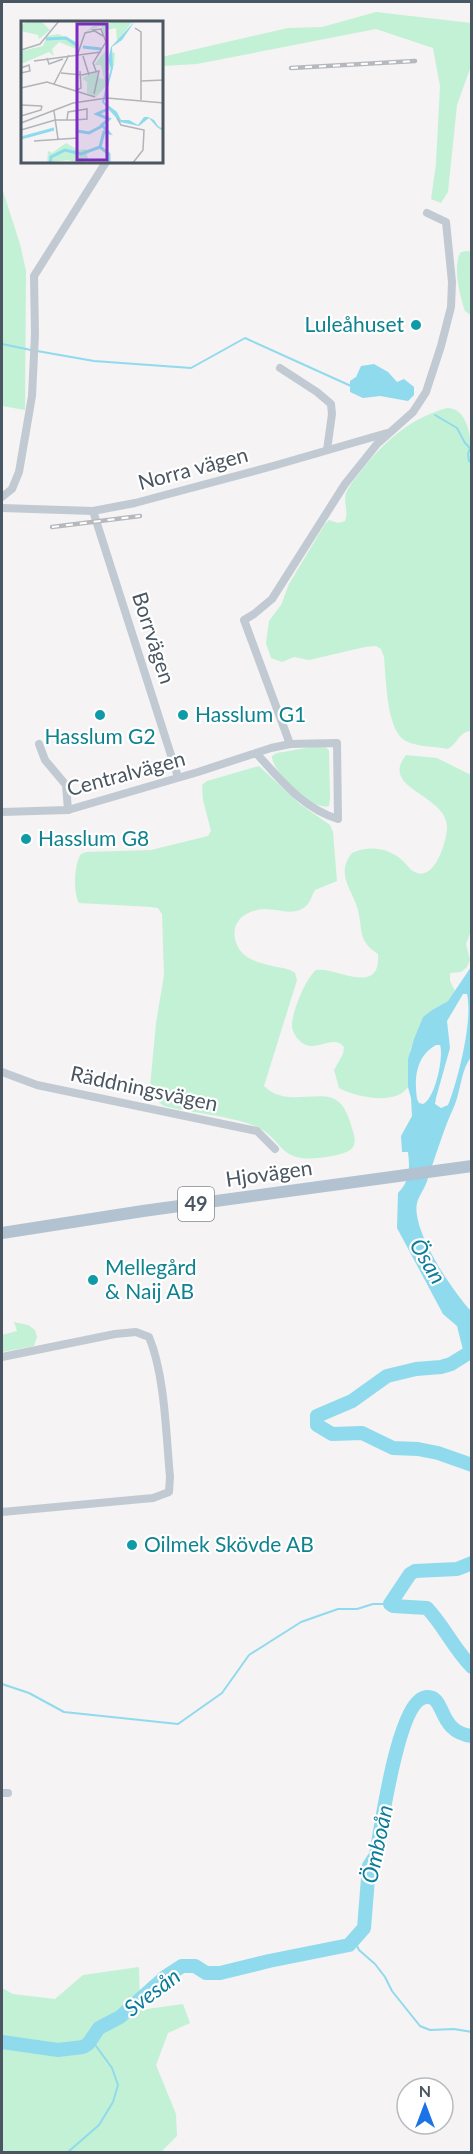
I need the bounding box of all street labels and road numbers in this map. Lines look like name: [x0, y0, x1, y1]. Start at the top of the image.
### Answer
street label: Norra vägen: [135, 441, 250, 494]
street label: Borrvägen: [128, 588, 181, 687]
street label: Centralvägen: [64, 745, 188, 800]
street label: Räddningsvägen: [68, 1060, 220, 1115]
street label: Hjovägen: [224, 1154, 314, 1191]
road number: 49: [178, 1187, 214, 1221]

